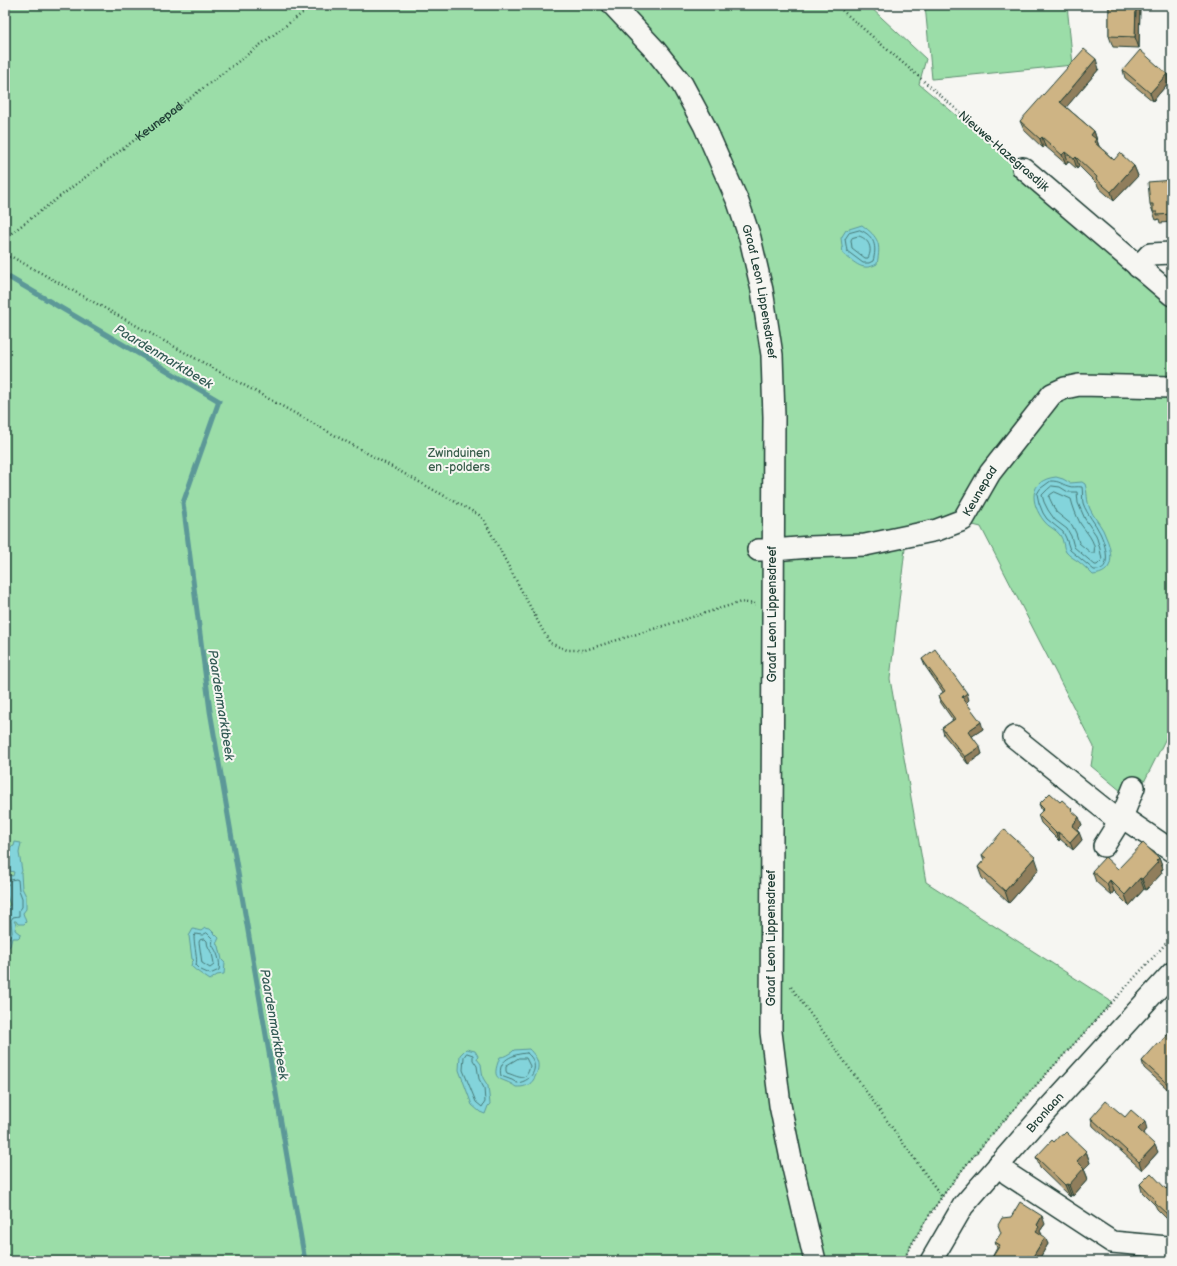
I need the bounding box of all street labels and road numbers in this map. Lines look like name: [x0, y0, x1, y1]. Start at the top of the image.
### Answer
street label: Keunepad: [132, 99, 186, 145]
street label: Nieuwe-Hazegrasdijk: [955, 108, 1052, 195]
street label: Graaf Leon Lippensdreef: [738, 223, 779, 359]
street label: Keunepad: [960, 463, 1001, 519]
street label: Graaf Leon Lippensdreef: [765, 545, 780, 682]
street label: Graaf Leon Lippensdreef: [764, 869, 779, 1006]
street label: Bronlaan: [1024, 1089, 1067, 1136]

